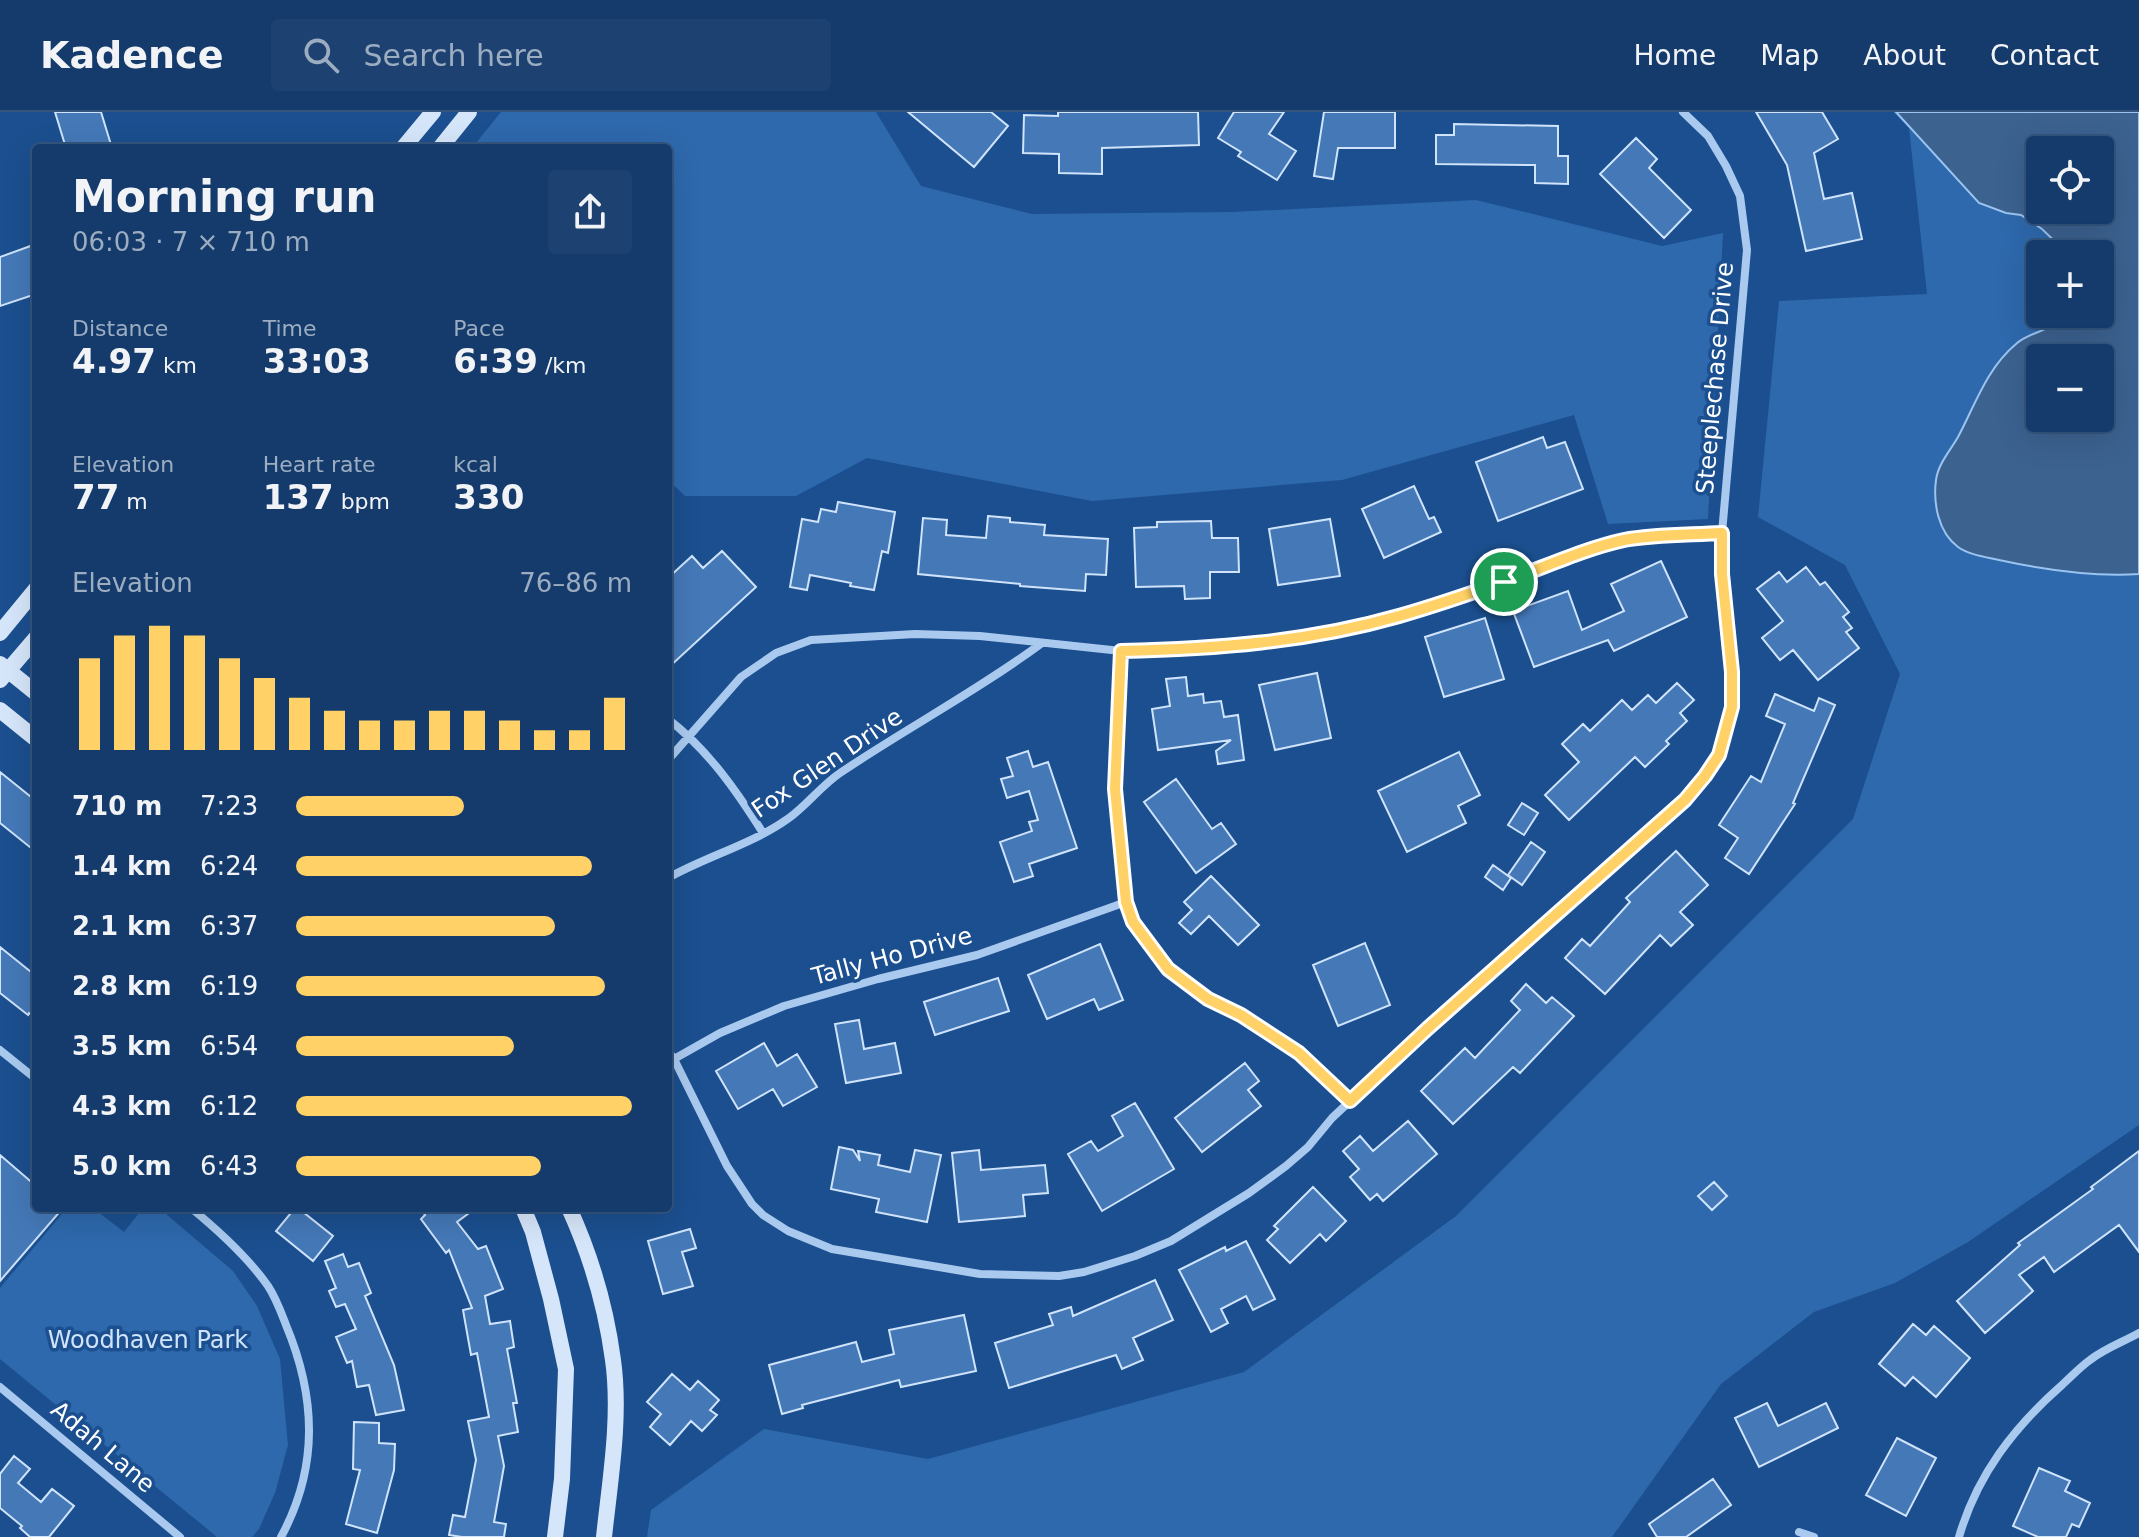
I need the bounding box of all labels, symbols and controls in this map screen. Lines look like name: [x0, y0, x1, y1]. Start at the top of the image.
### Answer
search box: [271, 19, 831, 91]
text: Kadence: [40, 33, 223, 77]
icon: search: [299, 33, 343, 77]
text: Search here: [363, 38, 544, 73]
text: Home: [1633, 39, 1716, 72]
text: Map: [1760, 39, 1819, 72]
text: About: [1863, 39, 1946, 72]
text: Contact: [1990, 39, 2099, 72]
map controls: [2026, 136, 2114, 432]
button: locate: [2026, 136, 2114, 224]
button: share: [548, 170, 632, 254]
text: Morning run: [72, 171, 377, 222]
text: 06:03 · 7 × 710 m: [72, 227, 310, 257]
button: +: [2026, 240, 2114, 328]
street label: Steeplechase Drive: [1691, 261, 1739, 495]
text: Distance: [72, 316, 168, 341]
text: Time: [263, 316, 317, 341]
text: Pace: [453, 316, 505, 341]
text: 4.97: [72, 341, 156, 381]
text: 33:03: [263, 341, 371, 381]
text: 6:39: [453, 341, 538, 381]
button: −: [2026, 344, 2114, 432]
text: km: [156, 353, 197, 378]
text: /km: [538, 353, 586, 378]
text: Elevation: [72, 452, 174, 477]
text: Heart rate: [263, 452, 376, 477]
text: kcal: [453, 452, 498, 477]
text: 77: [72, 477, 119, 517]
text: 137: [263, 477, 334, 517]
text: 330: [453, 477, 524, 517]
text: m: [119, 489, 148, 514]
text: bpm: [334, 489, 390, 514]
pin: [1470, 548, 1538, 616]
icon: arrive: [1482, 560, 1526, 604]
text: Elevation: [72, 568, 193, 598]
text: 76–86 m: [519, 568, 632, 598]
street label: Fox Glen Drive: [746, 702, 908, 824]
text: 710 m: [72, 791, 162, 821]
text: 7:23: [200, 791, 258, 821]
text: 1.4 km: [72, 851, 172, 881]
text: 6:24: [200, 851, 258, 881]
text: 2.1 km: [72, 911, 172, 941]
text: 6:37: [200, 911, 258, 941]
street label: Tally Ho Drive: [808, 921, 975, 991]
text: 2.8 km: [72, 971, 172, 1001]
text: 6:19: [200, 971, 258, 1001]
text: 3.5 km: [72, 1031, 172, 1061]
text: 6:54: [200, 1031, 258, 1061]
text: 4.3 km: [72, 1091, 172, 1121]
text: 6:12: [200, 1091, 258, 1121]
text: 5.0 km: [72, 1151, 172, 1181]
text: 6:43: [200, 1151, 258, 1181]
park label: Woodhaven Park: [48, 1326, 248, 1354]
street label: Adah Lane: [45, 1396, 161, 1498]

